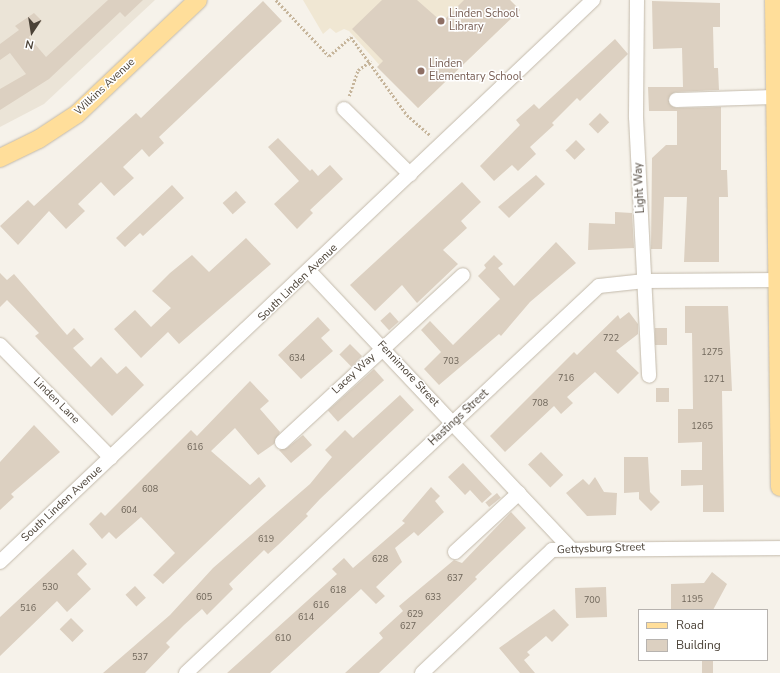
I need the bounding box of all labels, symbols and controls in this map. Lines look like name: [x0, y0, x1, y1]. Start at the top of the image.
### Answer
place label: Linden School Library: [449, 8, 519, 34]
north arrow: [12, 12, 52, 52]
marker: Linden School Library: [436, 16, 446, 26]
text: N: [24, 36, 35, 52]
street label: Wilkins Avenue: [72, 56, 138, 118]
place label: Linden Elementary School: [429, 58, 522, 84]
marker: Linden Elementary School: [416, 66, 426, 76]
street label: Light Way: [632, 162, 648, 214]
street label: South Linden Avenue: [255, 242, 341, 324]
house number: 722: [603, 333, 619, 343]
street label: Fennimore Street: [374, 338, 442, 410]
house number: 1275: [701, 347, 723, 357]
street label: Lacey Way: [330, 351, 378, 397]
house number: 634: [289, 353, 305, 363]
house number: 703: [443, 356, 459, 366]
house number: 716: [558, 373, 574, 383]
house number: 1271: [703, 374, 725, 384]
street label: Linden Lane: [30, 375, 82, 427]
street label: Hastings Street: [426, 387, 492, 449]
house number: 708: [532, 398, 548, 408]
house number: 1265: [691, 421, 713, 431]
house number: 616: [187, 442, 203, 452]
street label: South Linden Avenue: [19, 463, 105, 545]
house number: 608: [142, 484, 158, 494]
house number: 604: [121, 505, 137, 515]
house number: 619: [258, 534, 274, 544]
street label: Gettysburg Street: [557, 541, 645, 557]
house number: 628: [372, 554, 388, 564]
house number: 637: [447, 573, 463, 583]
house number: 530: [42, 582, 58, 592]
house number: 618: [330, 585, 346, 595]
house number: 605: [196, 592, 212, 602]
house number: 633: [425, 592, 441, 602]
house number: 1195: [681, 594, 703, 604]
house number: 700: [584, 595, 600, 605]
house number: 616: [313, 600, 329, 610]
house number: 516: [20, 603, 36, 613]
house number: 629: [407, 609, 423, 619]
legend: [638, 609, 768, 661]
house number: 614: [298, 612, 314, 622]
text: Road: [676, 617, 704, 633]
house number: 627: [400, 621, 416, 631]
house number: 610: [275, 633, 291, 643]
text: Building: [676, 637, 721, 653]
house number: 537: [132, 652, 148, 662]

